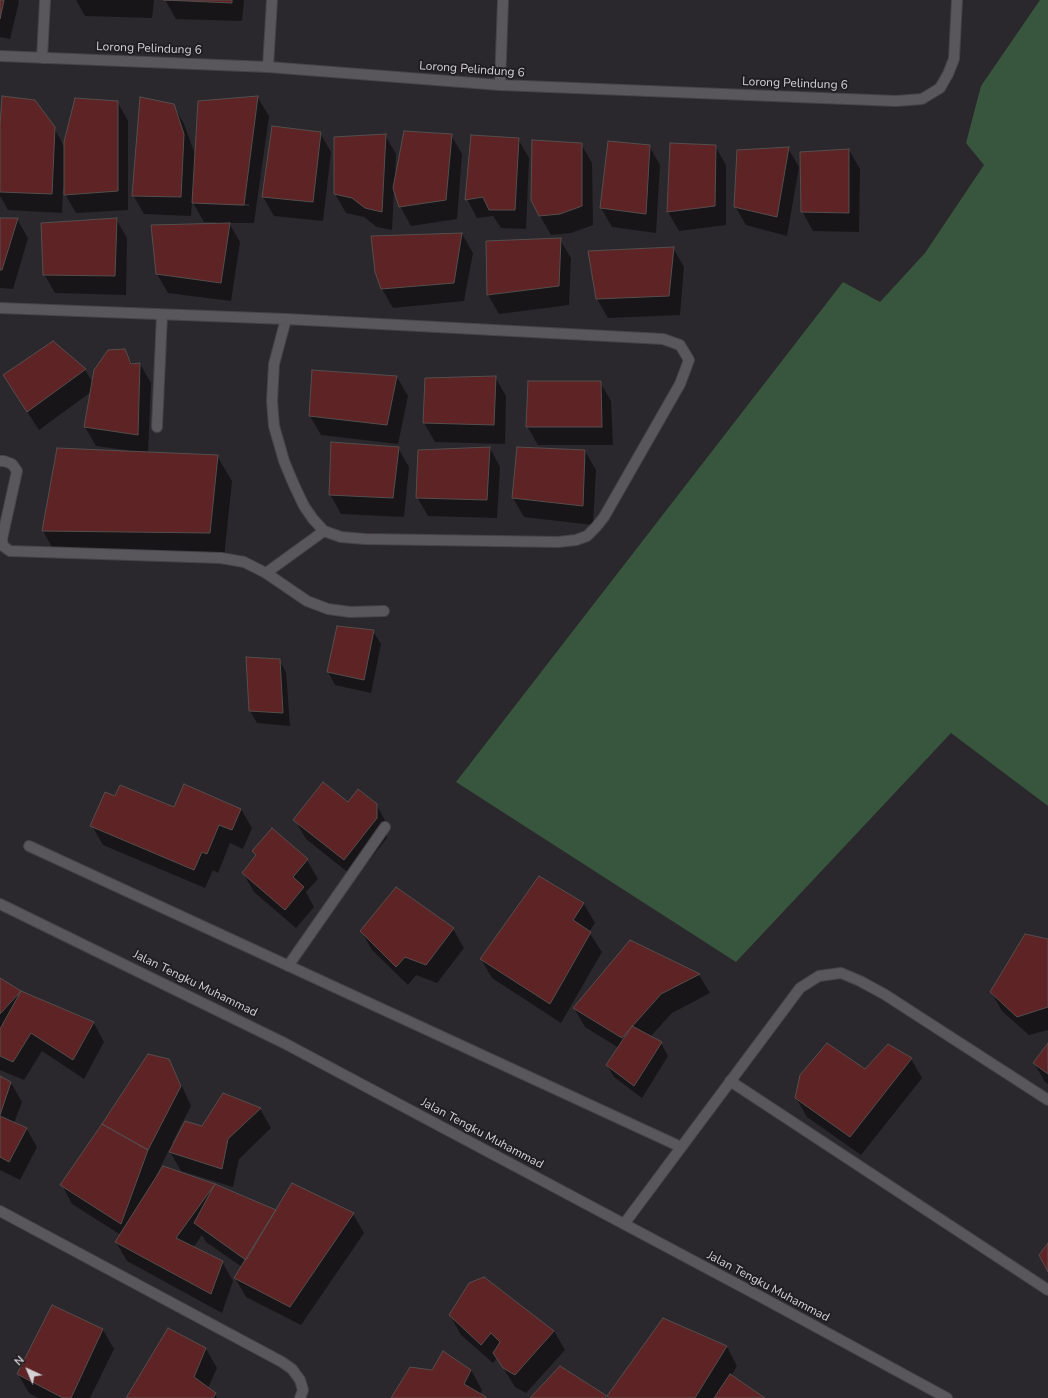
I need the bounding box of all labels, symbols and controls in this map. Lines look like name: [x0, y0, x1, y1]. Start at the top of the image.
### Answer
street label: Lorong Pelindung 6: [96, 40, 202, 58]
street label: Lorong Pelindung 6: [419, 59, 525, 81]
street label: Lorong Pelindung 6: [742, 75, 848, 93]
street label: Jalan Tengku Muhammad: [131, 948, 259, 1020]
street label: Jalan Tengku Muhammad: [418, 1096, 546, 1172]
street label: Jalan Tengku Muhammad: [704, 1249, 832, 1325]
north arrow: [8, 1350, 48, 1390]
text: N: [11, 1353, 27, 1369]

